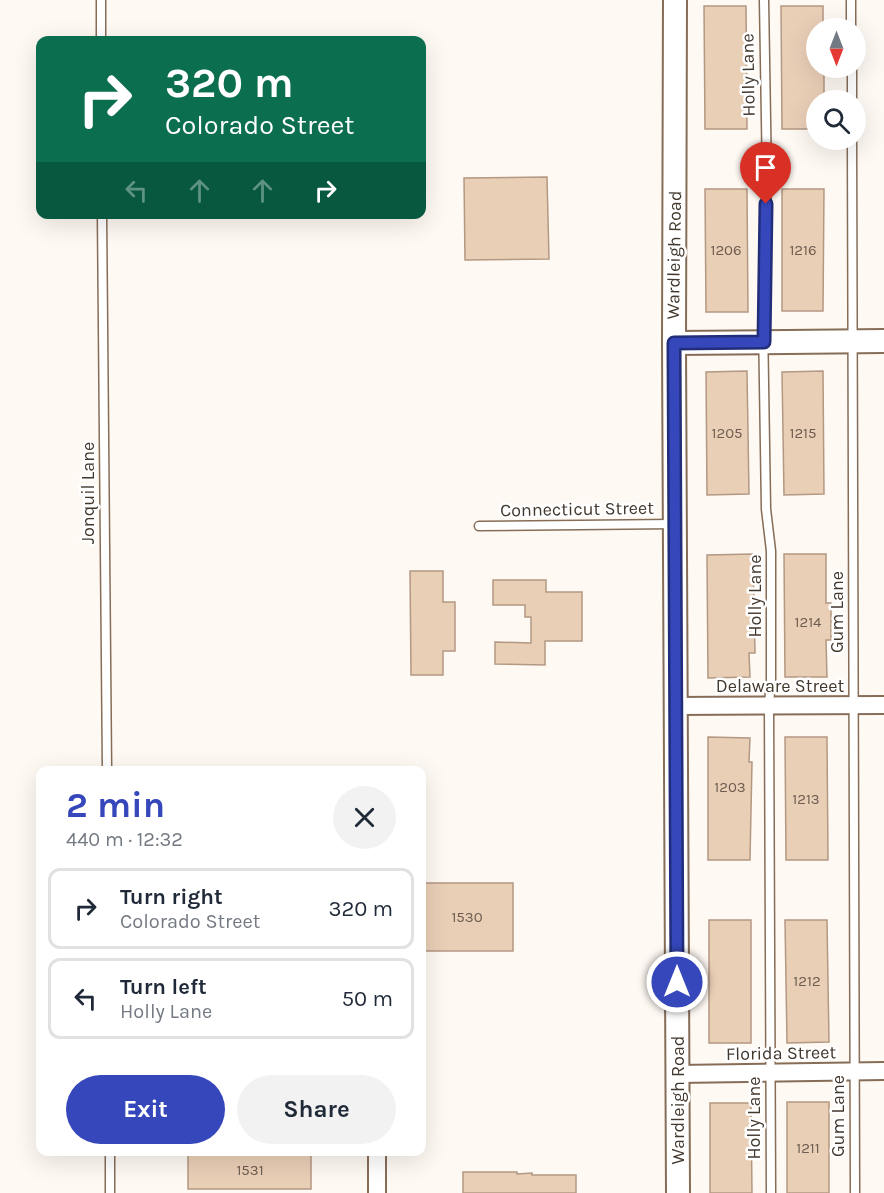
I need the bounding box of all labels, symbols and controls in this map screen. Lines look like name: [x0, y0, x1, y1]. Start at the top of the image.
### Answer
north arrow: [806, 18, 866, 78]
map controls: [806, 18, 866, 150]
street label: Holly Lane: [736, 33, 760, 117]
text: 320 m: [165, 58, 294, 108]
icon: right: [66, 60, 144, 138]
button: search: [806, 90, 866, 150]
text: Colorado Street: [165, 109, 355, 141]
pin: [740, 142, 791, 204]
icon: arrive: [749, 151, 782, 184]
icon: left: [120, 174, 153, 207]
icon: ahead: [183, 174, 216, 207]
icon: ahead: [246, 174, 279, 207]
icon: right: [309, 174, 342, 207]
street label: Wardleigh Road: [662, 190, 686, 320]
house number: 1206: [710, 241, 742, 259]
house number: 1216: [789, 241, 817, 259]
house number: 1205: [711, 424, 743, 442]
house number: 1215: [789, 424, 817, 442]
street label: Jonquil Lane: [77, 442, 99, 544]
street label: Connecticut Street: [500, 497, 654, 521]
street label: Holly Lane: [744, 554, 766, 638]
street label: Gum Lane: [826, 571, 848, 653]
house number: 1214: [795, 613, 822, 631]
street label: Delaware Street: [716, 675, 844, 697]
house number: 1203: [714, 778, 746, 796]
text: 2 min: [66, 784, 165, 826]
button: close: [333, 786, 396, 849]
house number: 1213: [792, 790, 820, 808]
text: 440 m · 12:32: [66, 828, 183, 851]
text: Turn right: [120, 884, 223, 910]
icon: right: [69, 892, 102, 925]
text: 320 m: [328, 896, 393, 922]
house number: 1530: [451, 908, 483, 926]
text: Colorado Street: [120, 910, 260, 933]
position arrow: [645, 950, 709, 1014]
house number: 1212: [793, 972, 821, 990]
text: Turn left: [120, 974, 207, 1000]
icon: left: [69, 982, 102, 1015]
text: 50 m: [342, 986, 393, 1012]
text: Holly Lane: [120, 1000, 212, 1023]
street label: Wardleigh Road: [667, 1036, 689, 1164]
street label: Florida Street: [726, 1041, 837, 1065]
button: Exit: [66, 1075, 225, 1144]
button: Share: [237, 1075, 396, 1144]
street label: Gum Lane: [827, 1075, 849, 1157]
street label: Holly Lane: [743, 1076, 765, 1160]
house number: 1211: [796, 1139, 820, 1157]
house number: 1531: [236, 1161, 264, 1179]

